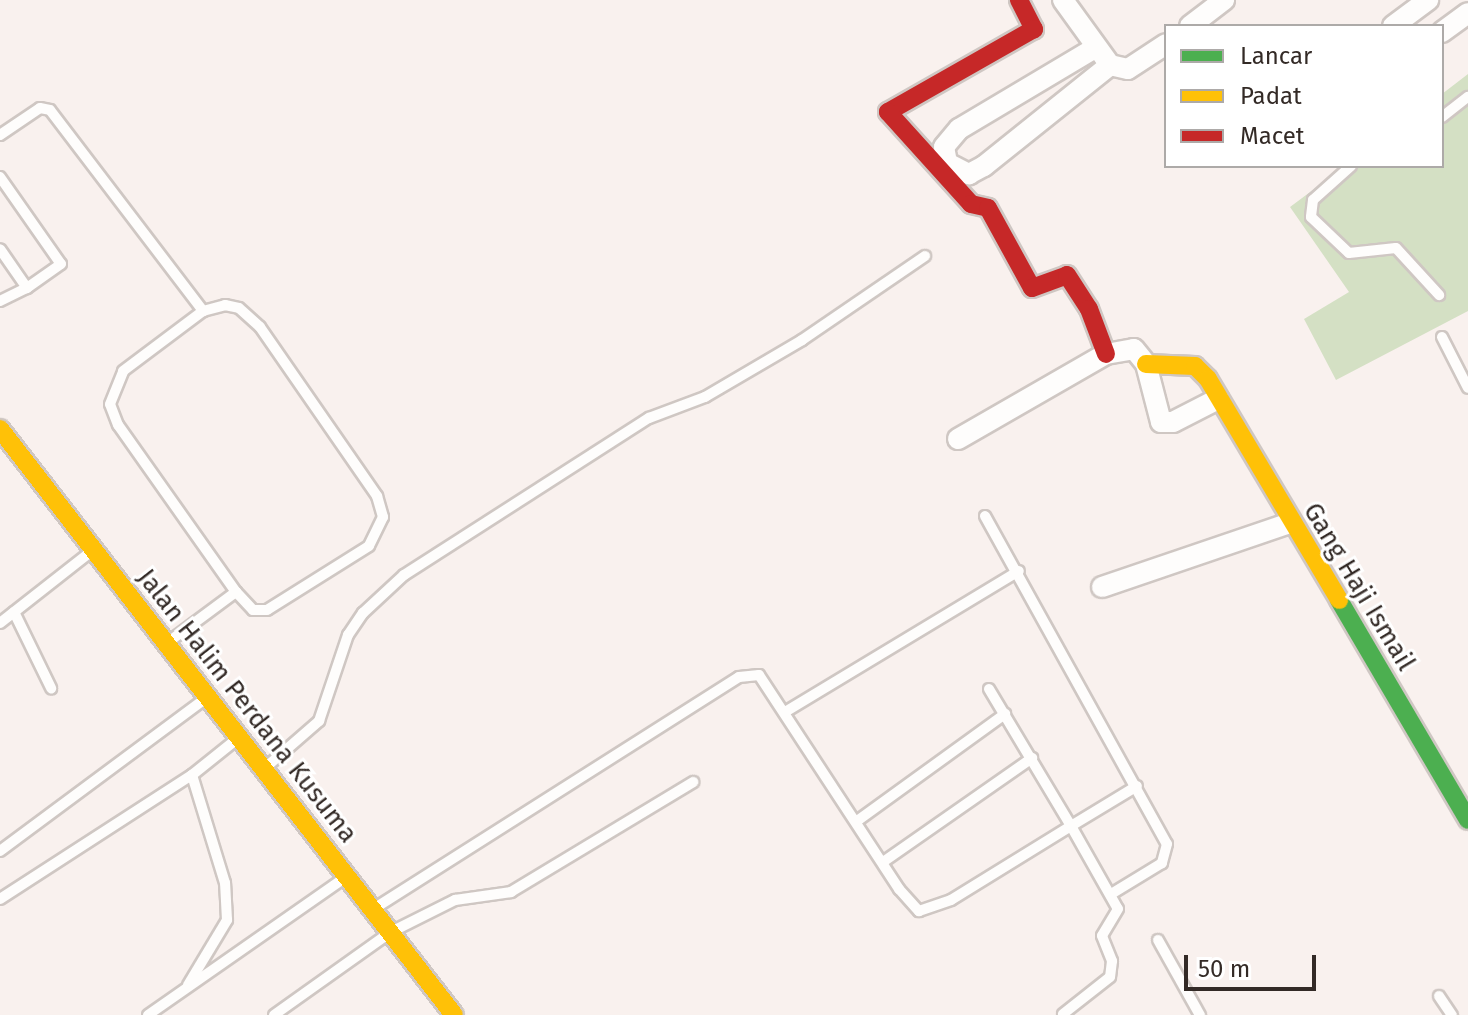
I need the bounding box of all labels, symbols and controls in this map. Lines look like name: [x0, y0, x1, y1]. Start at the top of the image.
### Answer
legend: [1164, 24, 1444, 168]
text: Lancar: [1240, 42, 1312, 70]
text: Padat: [1240, 82, 1302, 110]
text: Macet: [1240, 122, 1304, 150]
street label: Gang Haji Ismail: [1297, 497, 1421, 677]
street label: Jalan Halim Perdana Kusuma: [130, 563, 364, 849]
scale bar: [1188, 939, 1320, 989]
text: 50 m: [1198, 955, 1250, 983]

